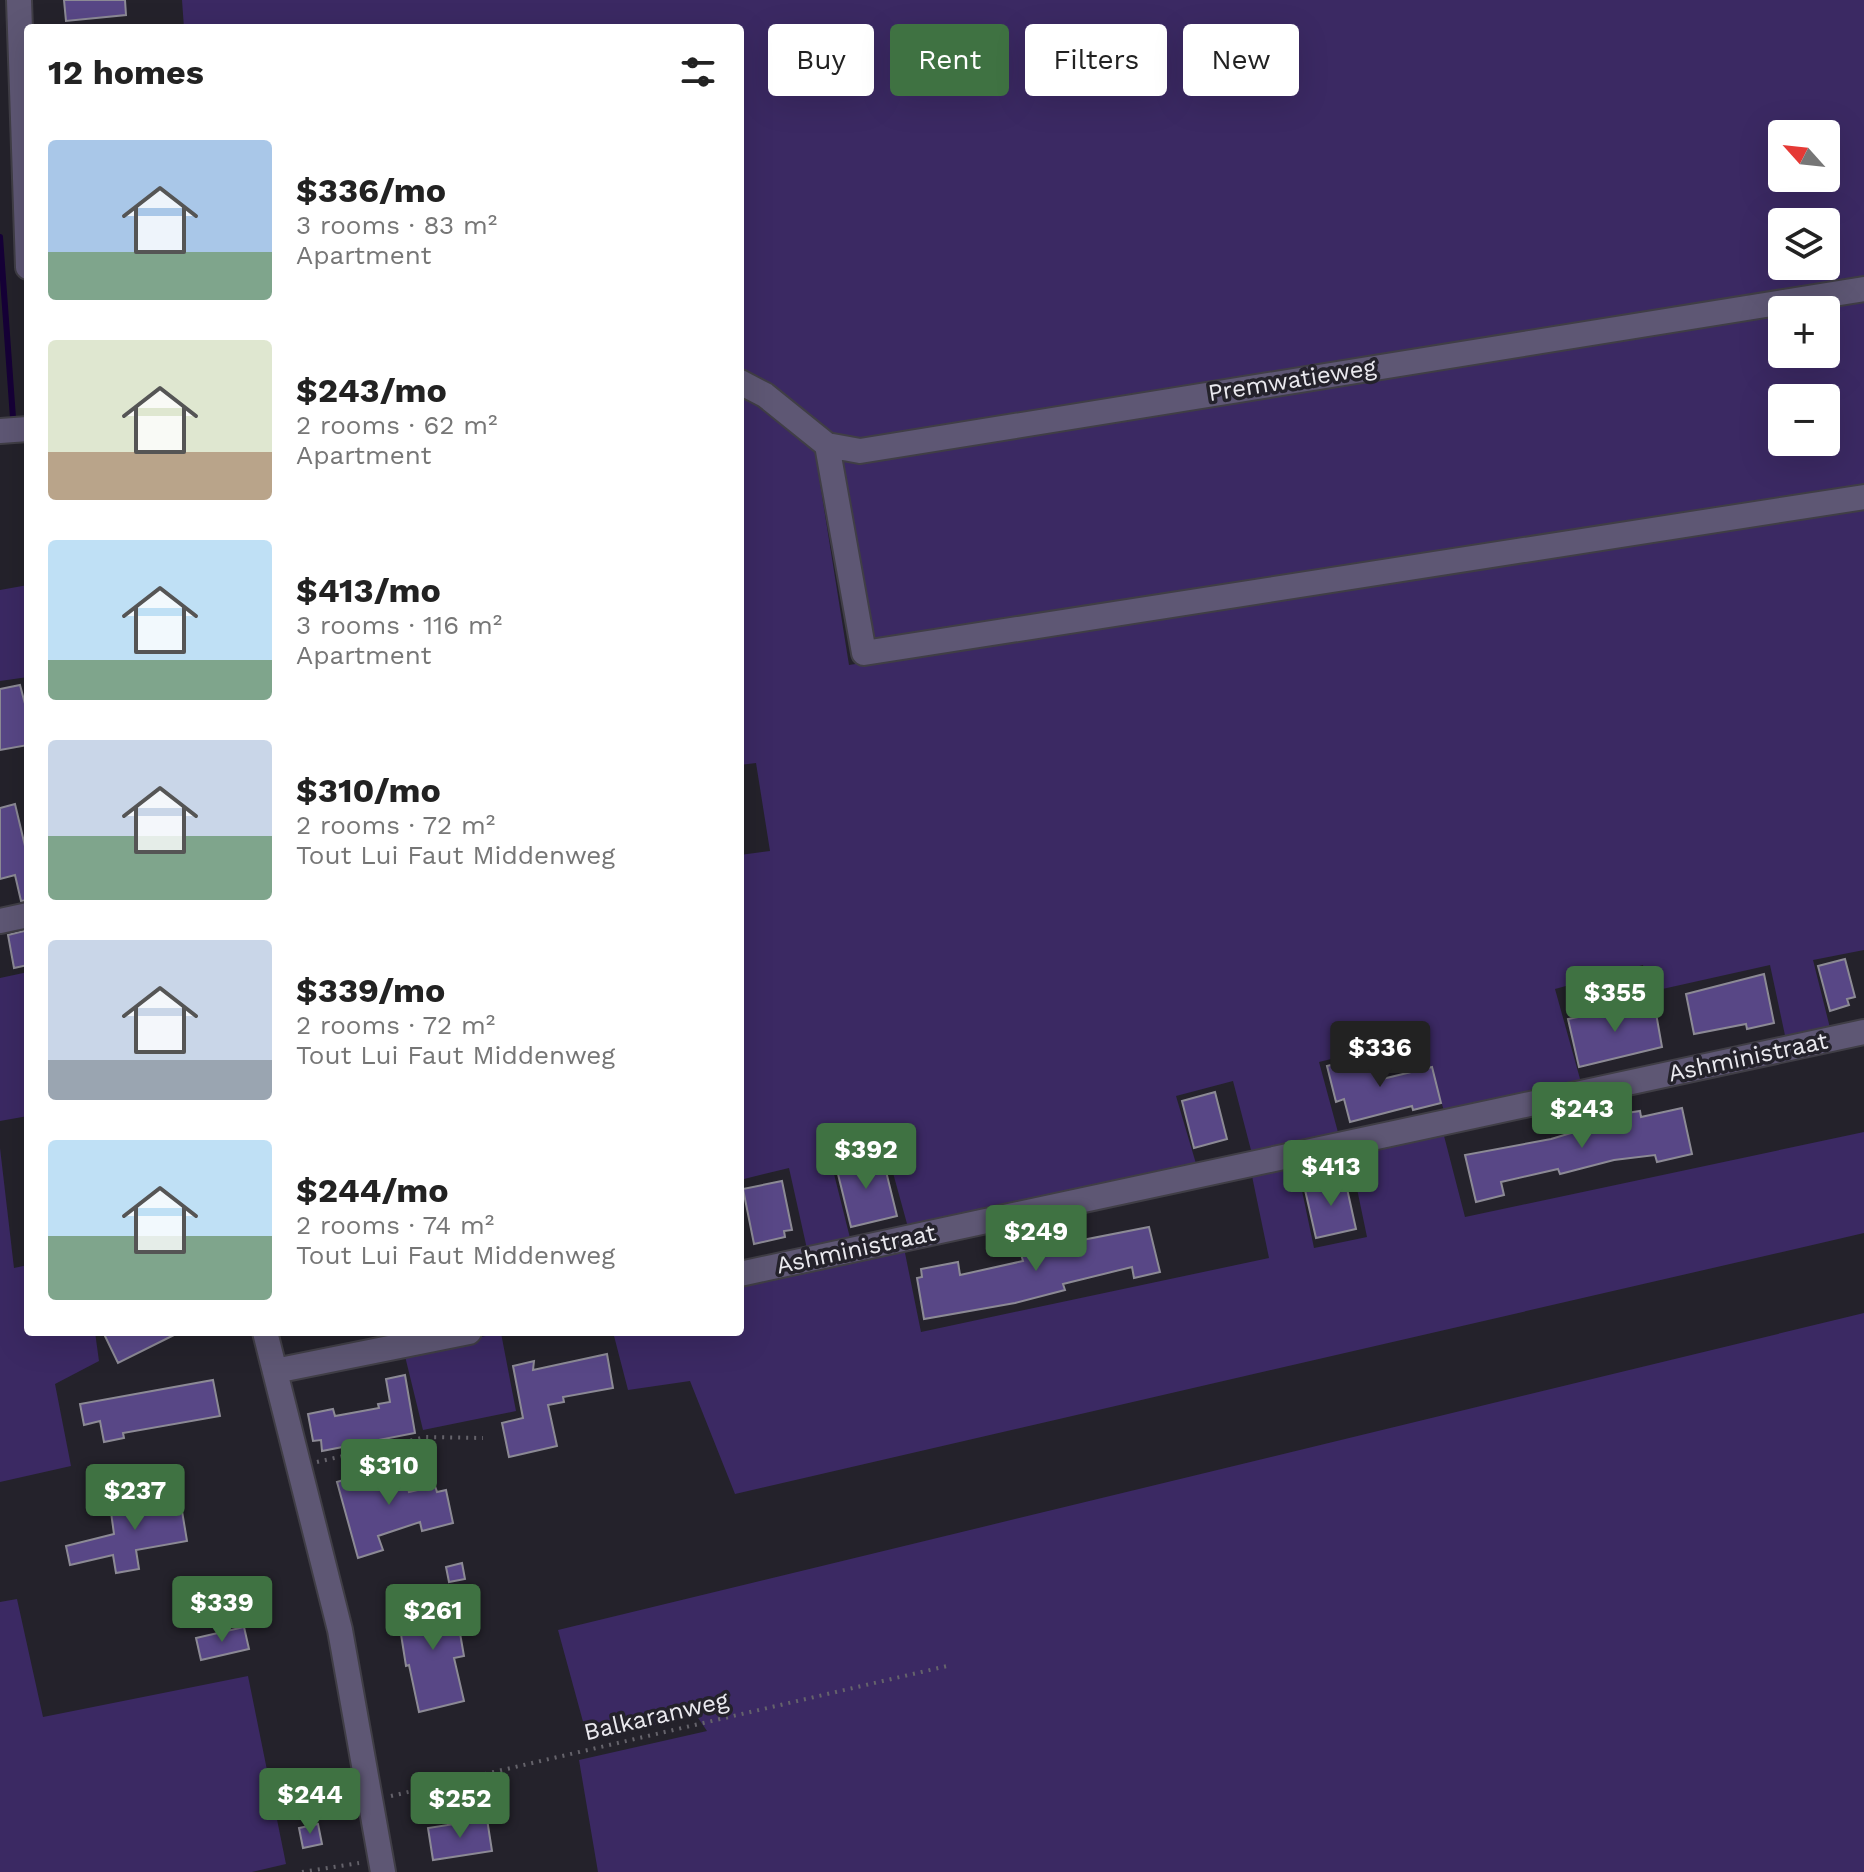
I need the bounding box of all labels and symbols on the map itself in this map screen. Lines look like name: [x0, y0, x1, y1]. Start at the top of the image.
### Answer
north arrow: [1768, 120, 1840, 192]
street label: Premwatieweg: [1206, 353, 1378, 407]
pin: $355: [1568, 966, 1662, 1034]
pin: $336: [1333, 1021, 1427, 1089]
street label: Ashministraat: [1666, 1026, 1830, 1088]
pin: $243: [1535, 1082, 1629, 1150]
pin: $392: [819, 1123, 913, 1191]
pin: $413: [1284, 1140, 1378, 1208]
pin: $249: [989, 1205, 1083, 1273]
street label: Ashministraat: [774, 1218, 938, 1280]
pin: $310: [342, 1439, 436, 1507]
pin: $237: [88, 1464, 182, 1532]
pin: $339: [175, 1576, 269, 1644]
pin: $261: [386, 1584, 480, 1652]
street label: Balkaranweg: [581, 1686, 731, 1746]
pin: $244: [263, 1768, 357, 1836]
pin: $252: [413, 1772, 507, 1840]

